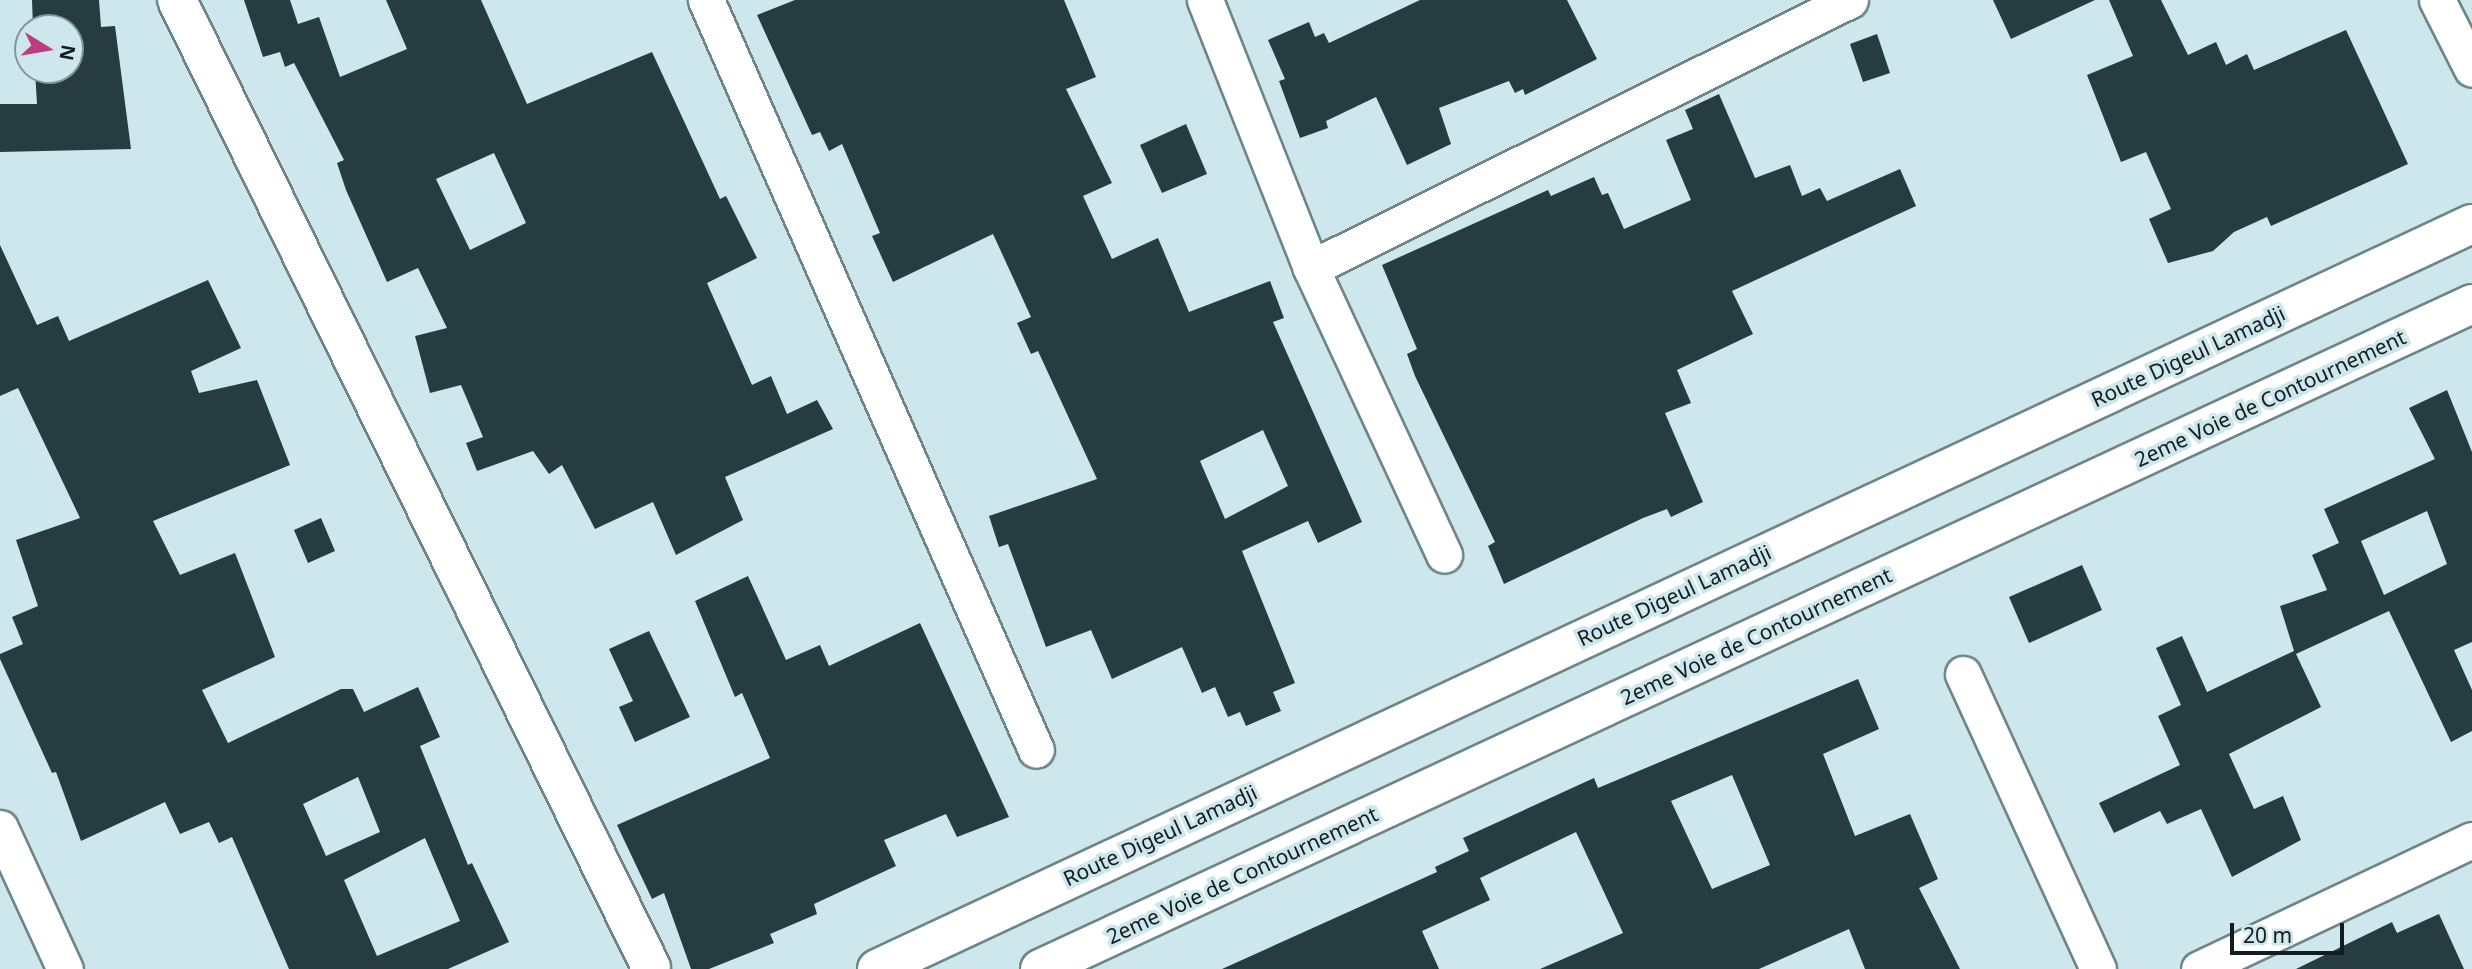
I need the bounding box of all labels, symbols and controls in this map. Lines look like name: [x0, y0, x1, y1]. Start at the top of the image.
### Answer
north arrow: [14, 14, 84, 84]
text: N: [53, 43, 82, 63]
street label: Route Digeul Lamadji: [2087, 300, 2289, 412]
street label: 2eme Voie de Contournement: [2130, 324, 2410, 472]
street label: Route Digeul Lamadji: [1573, 539, 1775, 651]
street label: 2eme Voie de Contournement: [1616, 562, 1896, 710]
street label: Route Digeul Lamadji: [1059, 779, 1261, 891]
street label: 2eme Voie de Contournement: [1102, 801, 1382, 949]
scale bar: [2234, 909, 2348, 953]
text: 20 m: [2243, 921, 2292, 949]

